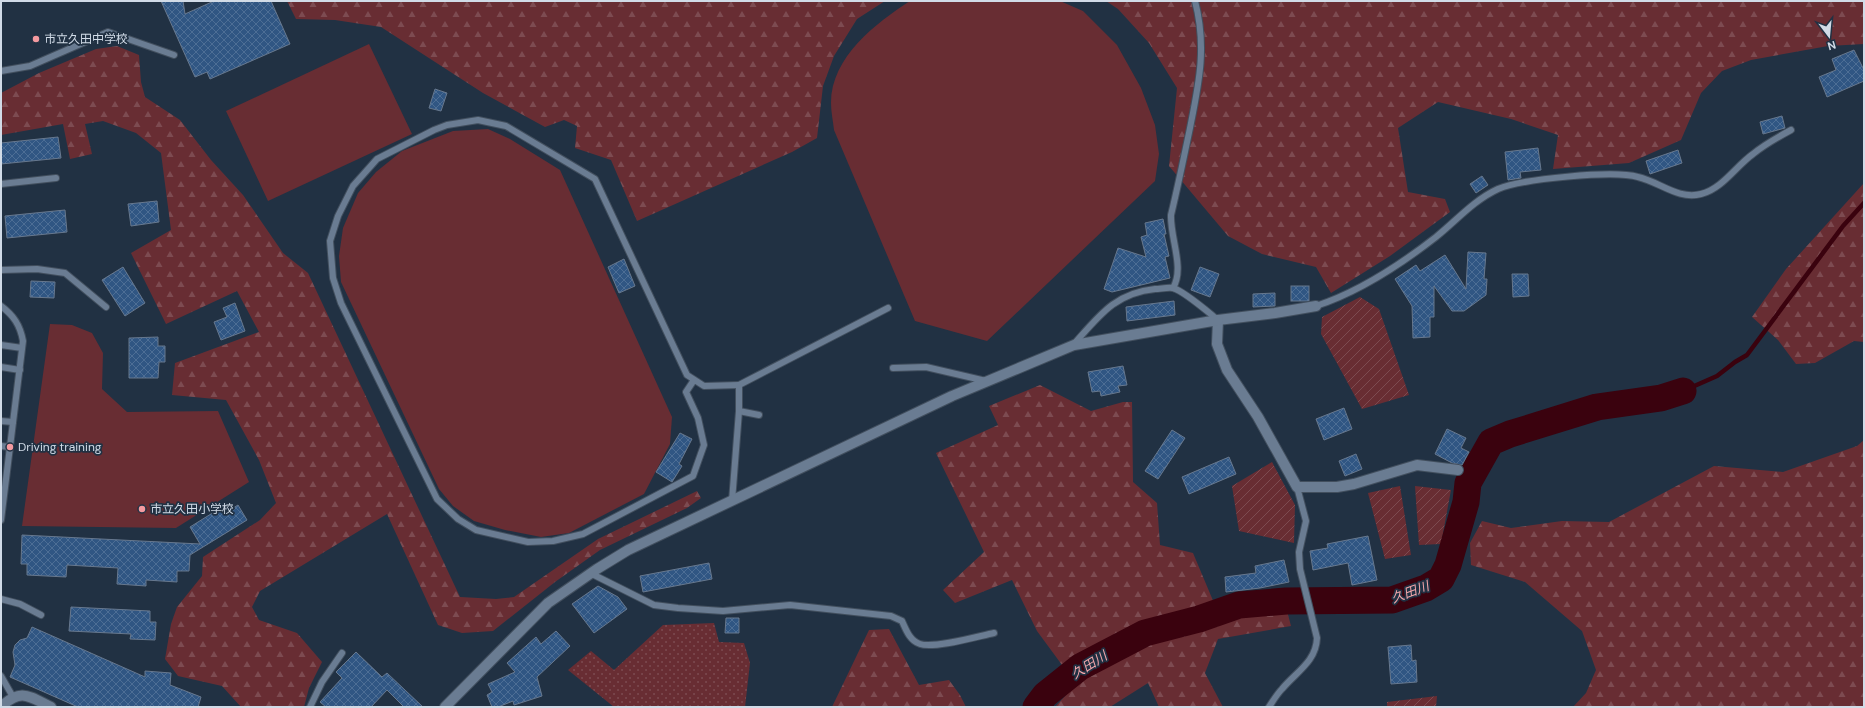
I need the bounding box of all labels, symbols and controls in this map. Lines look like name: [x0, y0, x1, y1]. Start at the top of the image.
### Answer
north arrow: [1809, 16, 1849, 56]
place label: 市立久田中学校: [44, 31, 128, 47]
marker: 市立久田中学校: [31, 34, 41, 44]
text: N: [1826, 38, 1838, 53]
place label: Driving training: [18, 439, 102, 455]
marker: Driving training: [5, 442, 15, 452]
place label: 市立久田小学校: [150, 501, 234, 517]
marker: 市立久田小学校: [137, 504, 147, 514]
water label: 久田川: [1389, 577, 1433, 607]
water label: 久田川: [1068, 646, 1112, 683]

